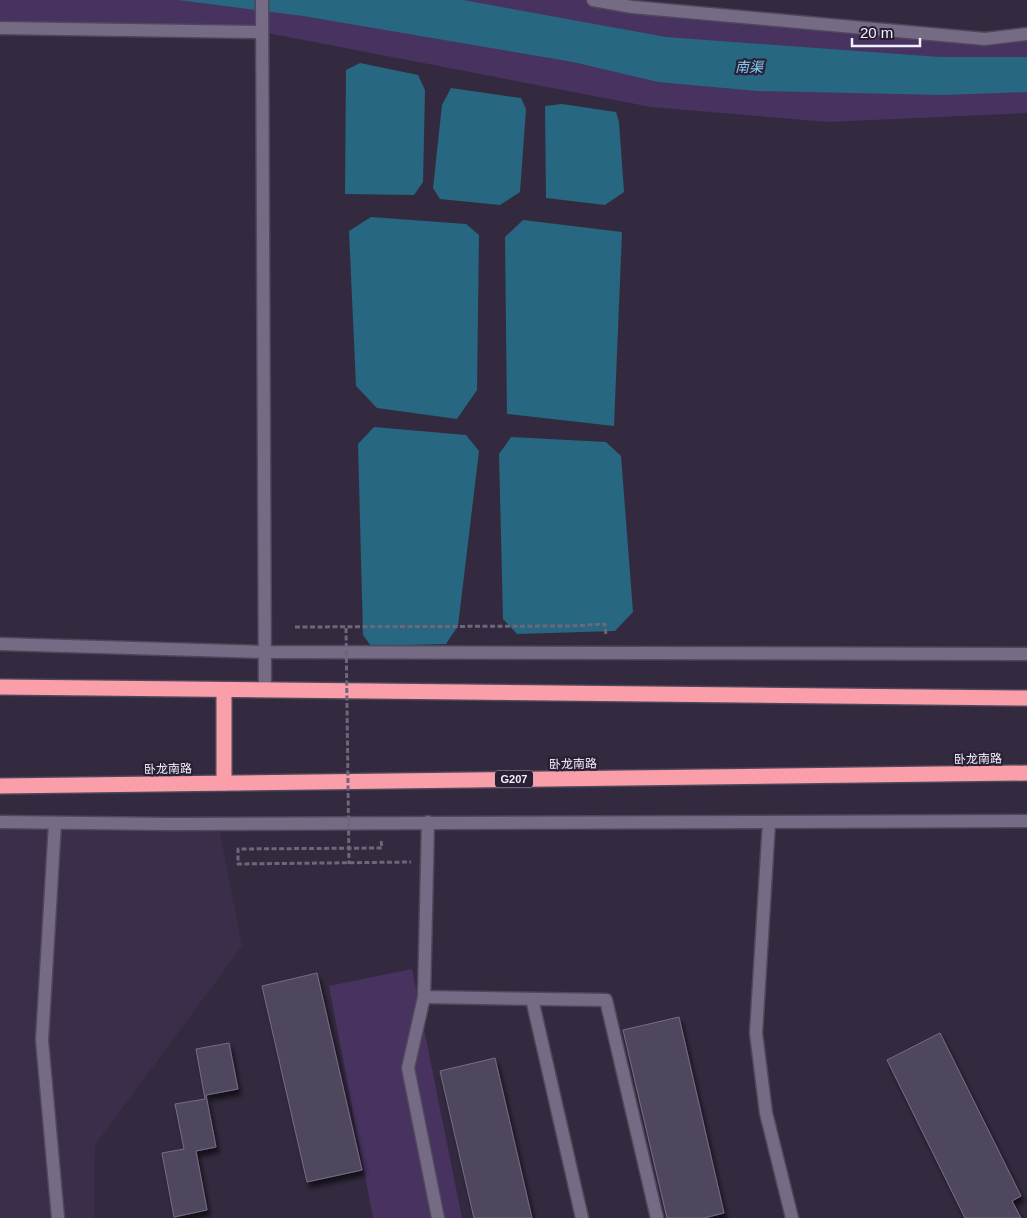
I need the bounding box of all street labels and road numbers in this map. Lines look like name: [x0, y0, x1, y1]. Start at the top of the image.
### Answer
street label: 卧龙南路: [954, 752, 1002, 766]
street label: 卧龙南路: [549, 757, 597, 771]
street label: 卧龙南路: [144, 762, 192, 776]
road number: G207: [495, 771, 533, 788]

